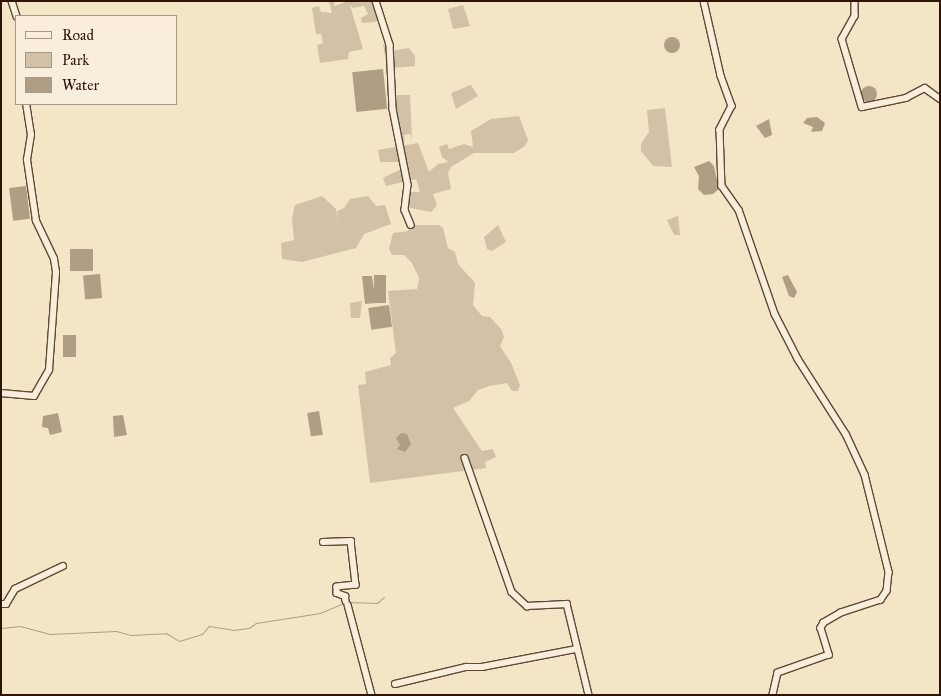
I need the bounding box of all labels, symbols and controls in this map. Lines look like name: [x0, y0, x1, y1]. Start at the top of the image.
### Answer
legend: [15, 15, 178, 105]
text: Road: [62, 26, 94, 44]
text: Park: [62, 51, 89, 69]
text: Water: [62, 76, 99, 94]

